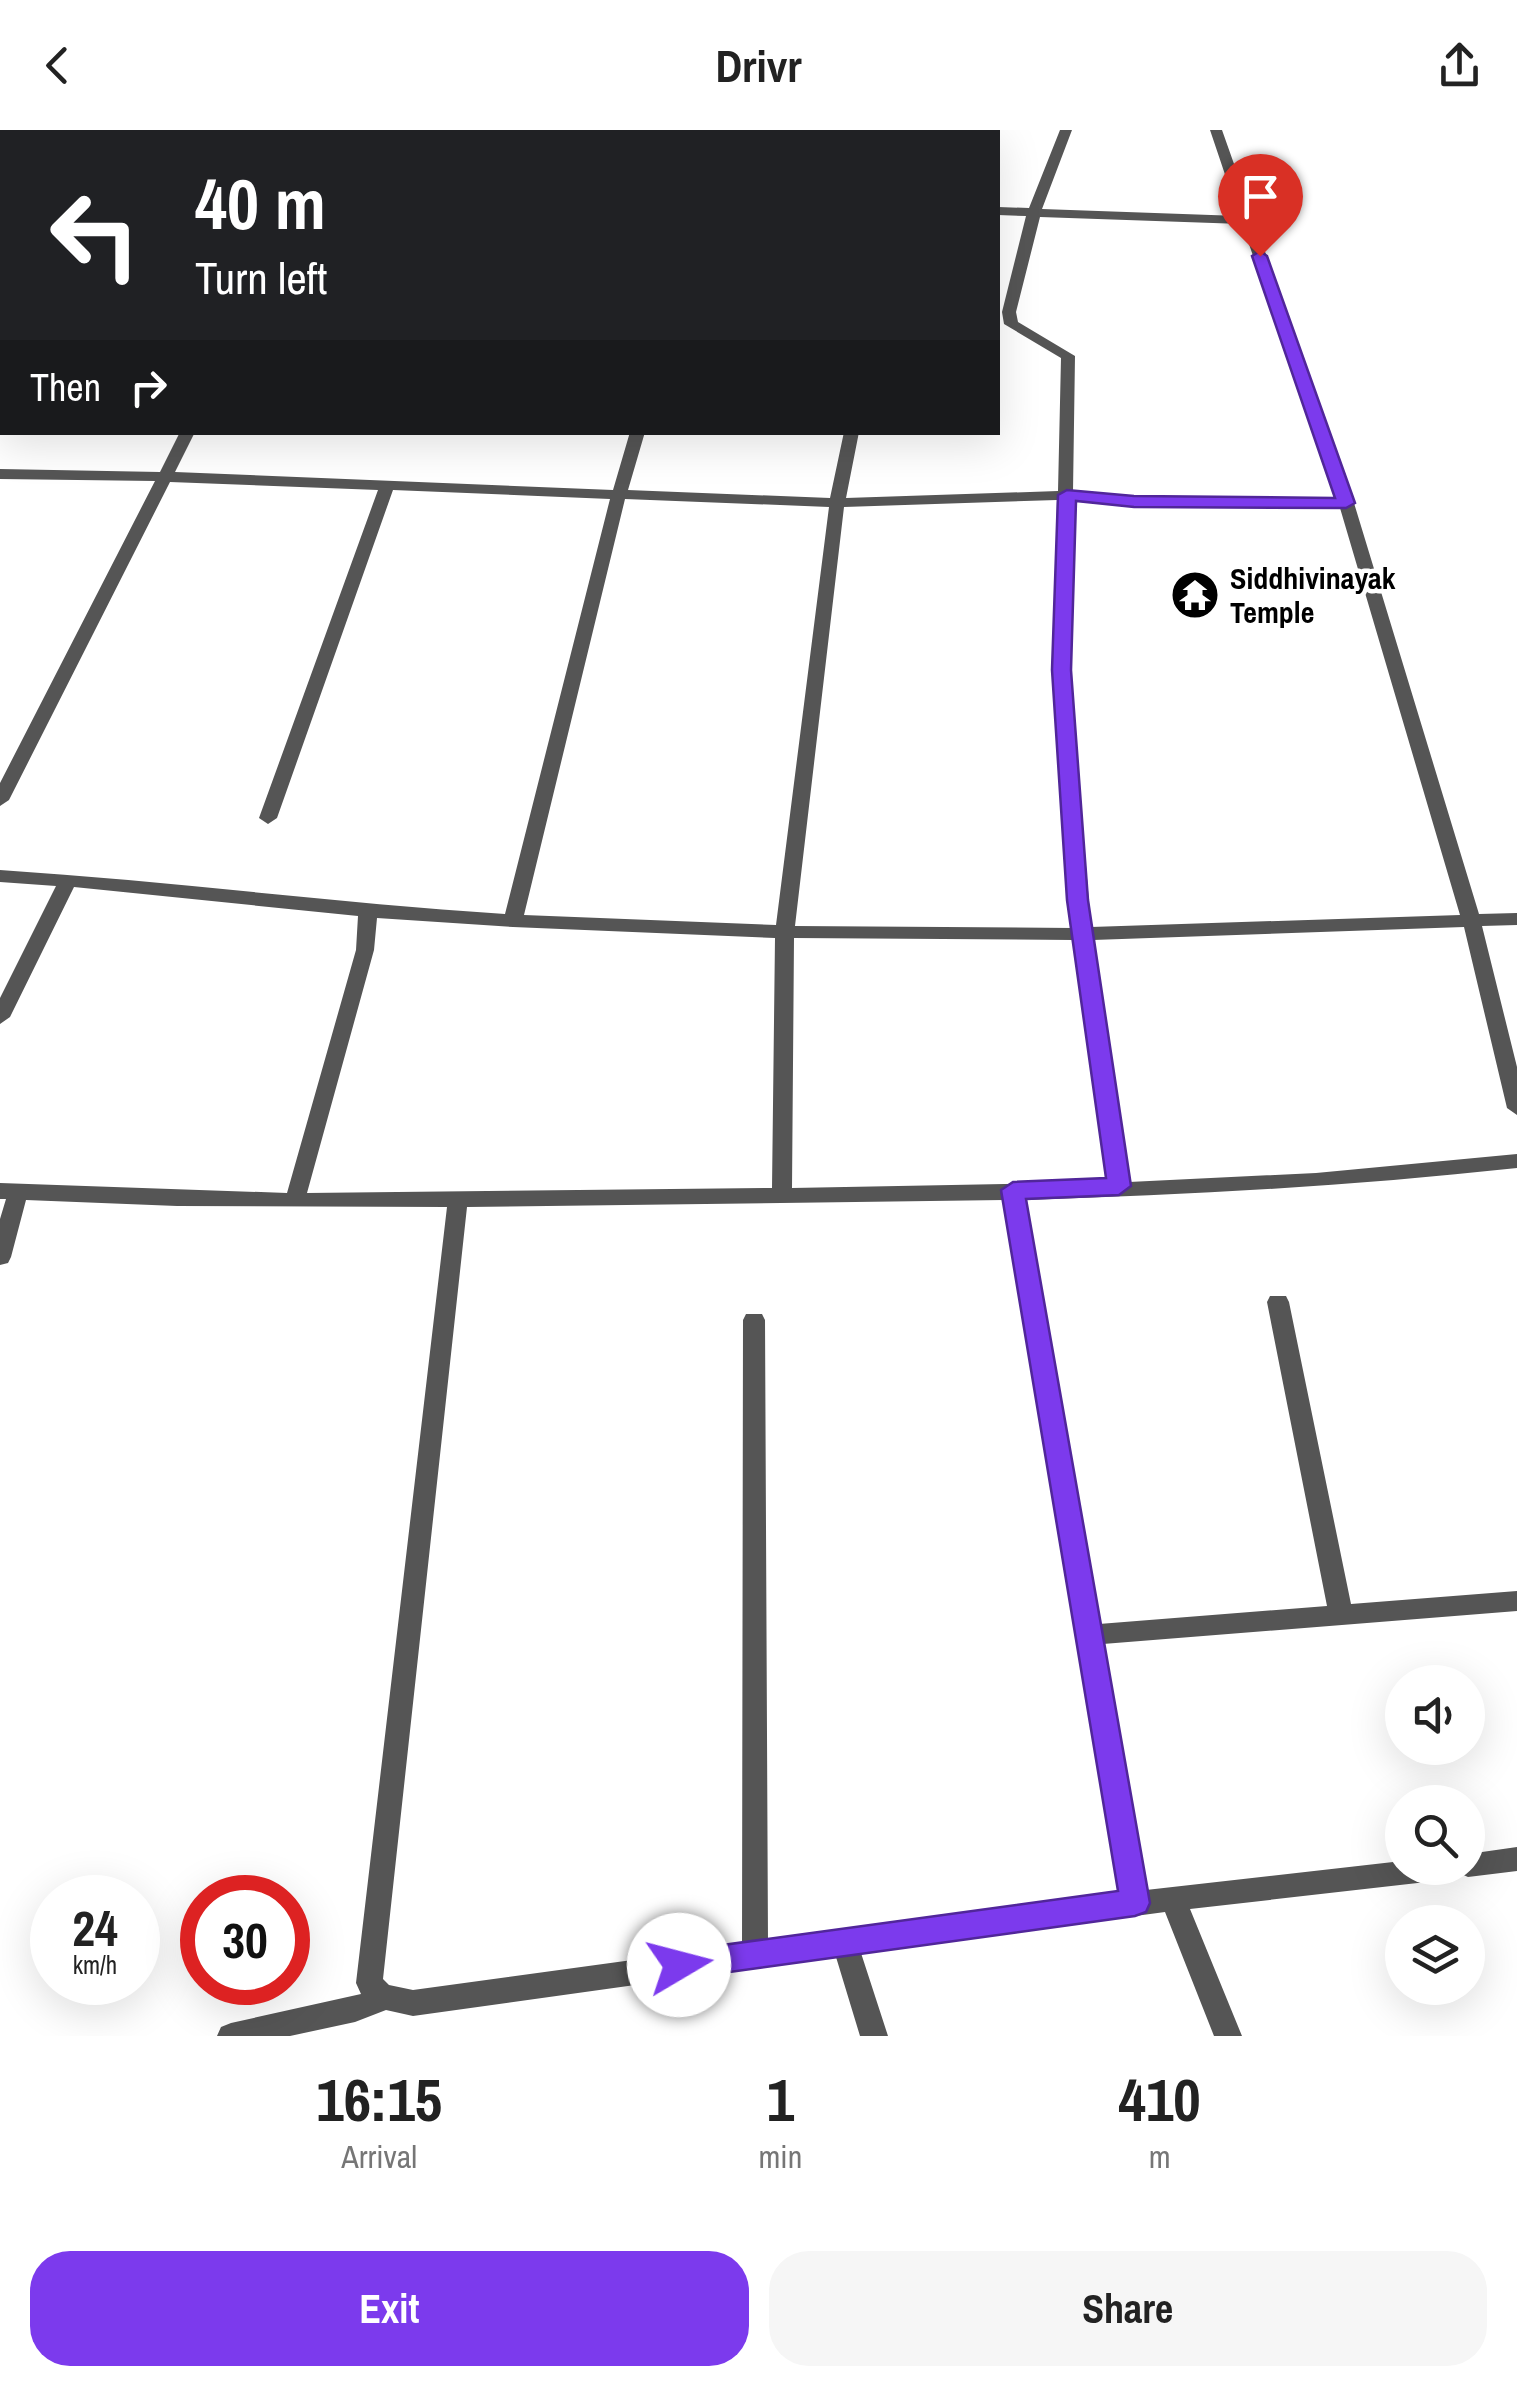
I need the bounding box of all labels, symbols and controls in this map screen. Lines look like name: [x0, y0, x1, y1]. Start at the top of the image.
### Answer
text: Drivr: [715, 35, 802, 96]
icon: back: [30, 38, 85, 93]
icon: share: [1432, 38, 1487, 93]
pin: [1218, 154, 1303, 257]
text: 40 m: [195, 157, 326, 251]
icon: arrive: [1233, 169, 1288, 224]
icon: left: [30, 170, 160, 300]
text: Turn left: [195, 247, 327, 308]
icon: right: [121, 360, 176, 415]
text: Then: [30, 362, 101, 413]
place label: Siddhivinayak Temple: [1230, 558, 1396, 632]
temple icon: Siddhivinayak Temple: [1169, 569, 1221, 621]
map controls: [1385, 1665, 1485, 2005]
button: sound: [1385, 1665, 1485, 1765]
button: search: [1385, 1785, 1485, 1885]
speed limit sign: 30: [180, 1875, 310, 2005]
text: 24: [72, 1894, 118, 1962]
button: layers: [1385, 1905, 1485, 2005]
position arrow: [627, 1913, 731, 2017]
text: km/h: [73, 1948, 117, 1982]
text: 16:15: [316, 2059, 442, 2140]
text: 1: [767, 2059, 794, 2140]
text: 410: [1119, 2059, 1201, 2140]
text: Arrival: [341, 2135, 417, 2178]
text: min: [758, 2135, 802, 2178]
text: m: [1149, 2135, 1171, 2178]
button: Exit: [30, 2251, 749, 2366]
button: Share: [769, 2251, 1487, 2366]

